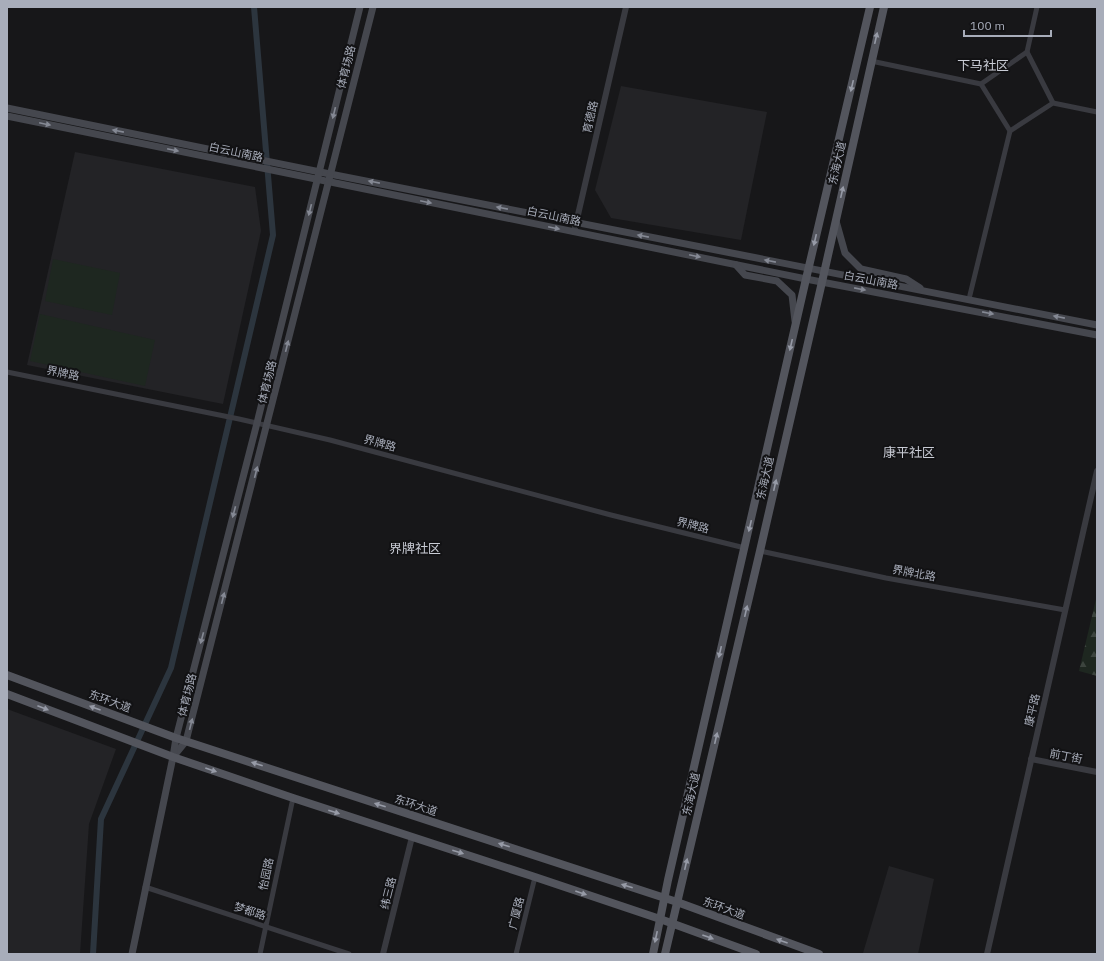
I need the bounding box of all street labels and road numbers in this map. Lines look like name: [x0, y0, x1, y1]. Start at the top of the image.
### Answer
street label: 体育场路: [334, 44, 358, 90]
street label: 育德路: [579, 99, 601, 135]
street label: 白云山南路: [208, 139, 264, 165]
street label: 东海大道: [825, 140, 849, 186]
street label: 白云山南路: [526, 203, 582, 229]
street label: 白云山南路: [843, 268, 899, 292]
street label: 体育场路: [255, 359, 279, 405]
street label: 界牌路: [45, 363, 81, 383]
street label: 界牌路: [362, 432, 398, 454]
street label: 东海大道: [753, 455, 777, 501]
street label: 界牌路: [675, 514, 711, 536]
street label: 界牌北路: [891, 562, 937, 584]
street label: 体育场路: [175, 672, 199, 718]
street label: 东环大道: [87, 687, 133, 715]
street label: 康平路: [1021, 692, 1043, 728]
street label: 前丁街: [1048, 746, 1084, 766]
street label: 东海大道: [679, 771, 703, 817]
street label: 东环大道: [393, 792, 439, 818]
street label: 怡园路: [256, 856, 276, 892]
street label: 纬三路: [377, 875, 399, 911]
street label: 东环大道: [701, 894, 747, 922]
street label: 广厦路: [505, 895, 527, 931]
street label: 梦都路: [232, 899, 268, 923]

